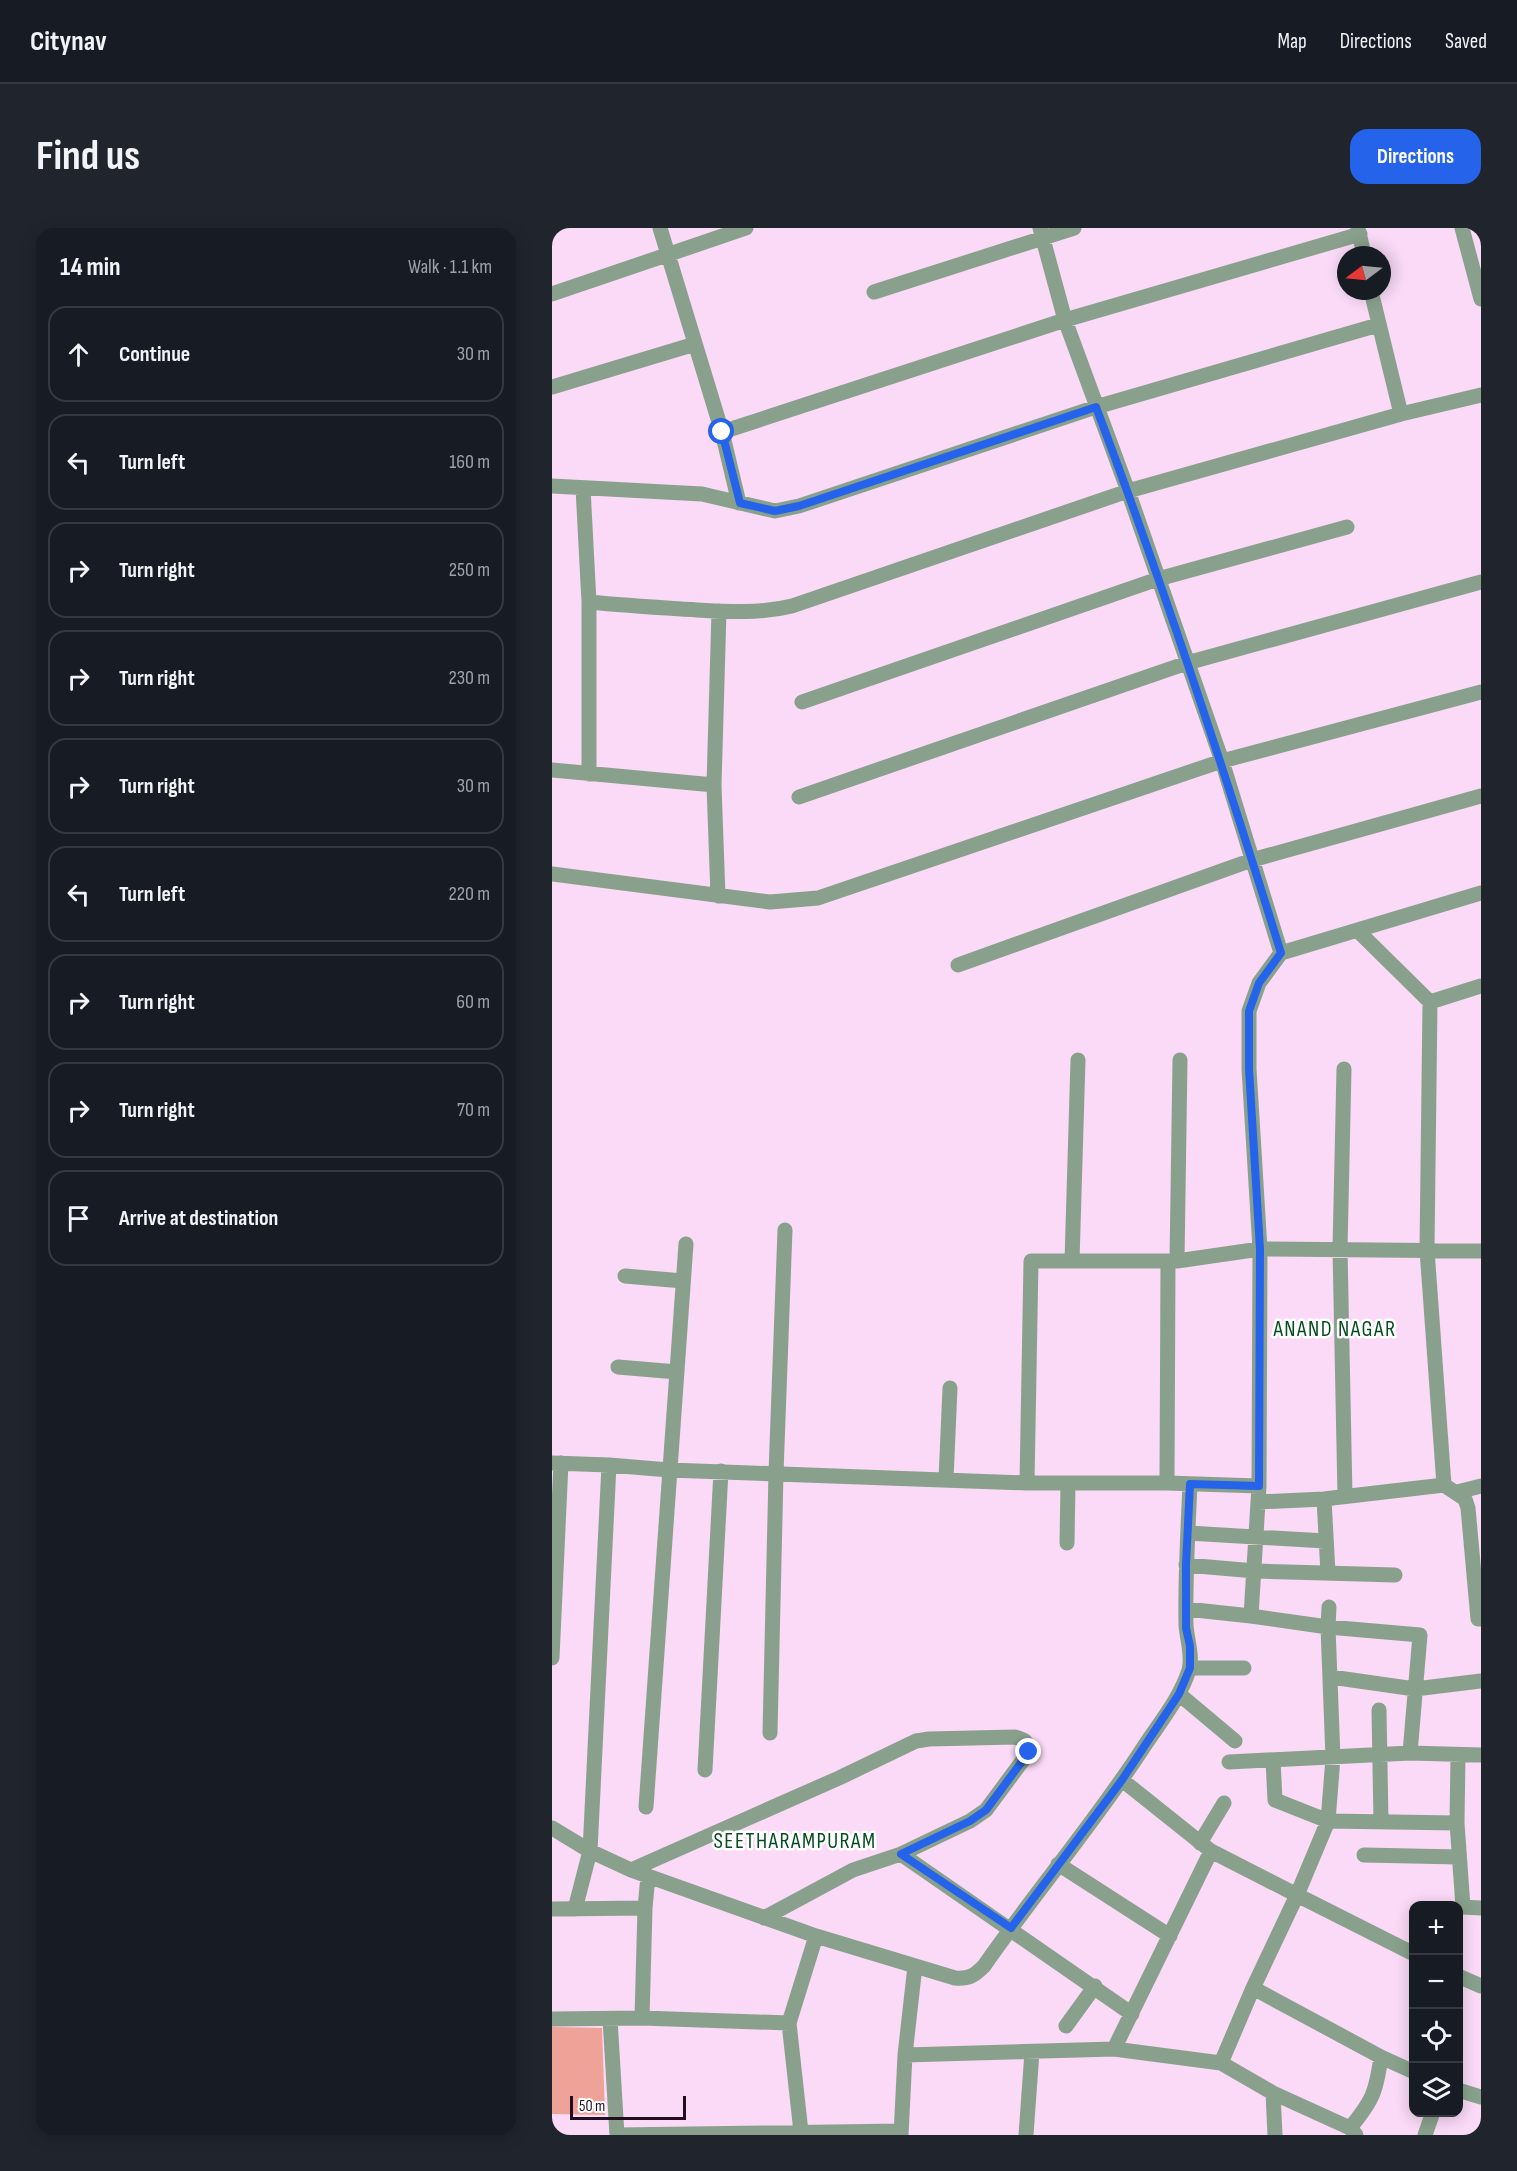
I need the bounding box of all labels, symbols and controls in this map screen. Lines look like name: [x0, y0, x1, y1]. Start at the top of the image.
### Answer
text: Citynav: [30, 25, 107, 58]
text: Map: [1277, 29, 1307, 54]
text: Directions: [1340, 29, 1412, 54]
text: Saved: [1445, 29, 1487, 54]
button: Directions: [1350, 129, 1481, 184]
text: Find us: [36, 131, 140, 182]
north arrow: [1337, 246, 1391, 300]
text: 14 min: [60, 252, 121, 283]
text: Walk · 1.1 km: [408, 255, 492, 279]
icon: ahead: [62, 338, 95, 371]
text: Continue: [119, 341, 190, 368]
text: 30 m: [457, 342, 490, 366]
route start: [708, 418, 734, 444]
icon: left: [62, 446, 95, 479]
text: Turn left: [119, 449, 185, 476]
text: 160 m: [449, 450, 490, 474]
icon: right: [62, 554, 95, 587]
text: Turn right: [119, 557, 195, 584]
text: 250 m: [449, 558, 490, 582]
icon: right: [62, 662, 95, 695]
text: Turn right: [119, 665, 195, 692]
text: 230 m: [448, 666, 490, 690]
icon: right: [62, 770, 95, 803]
text: Turn right: [119, 773, 195, 800]
text: 30 m: [457, 774, 490, 798]
icon: left: [62, 878, 95, 911]
text: Turn left: [119, 881, 185, 908]
text: 220 m: [449, 882, 490, 906]
icon: right: [62, 986, 95, 1019]
text: Turn right: [119, 989, 195, 1016]
text: 60 m: [456, 990, 490, 1014]
icon: right: [62, 1094, 95, 1127]
text: Turn right: [119, 1097, 195, 1124]
text: 70 m: [457, 1098, 490, 1122]
icon: arrive: [62, 1202, 95, 1235]
text: Arrive at destination: [119, 1205, 278, 1232]
district label: ANAND NAGAR: [1272, 1316, 1397, 1343]
route end: [1015, 1738, 1041, 1764]
district label: SEETHARAMPURAM: [713, 1828, 877, 1855]
map controls: [1409, 1901, 1463, 2117]
button: +: [1409, 1901, 1463, 1955]
button: −: [1409, 1955, 1463, 2009]
button: locate: [1409, 2009, 1463, 2063]
button: layers: [1409, 2063, 1463, 2117]
scale bar: [570, 2093, 686, 2120]
text: 50 m: [579, 2097, 605, 2116]

